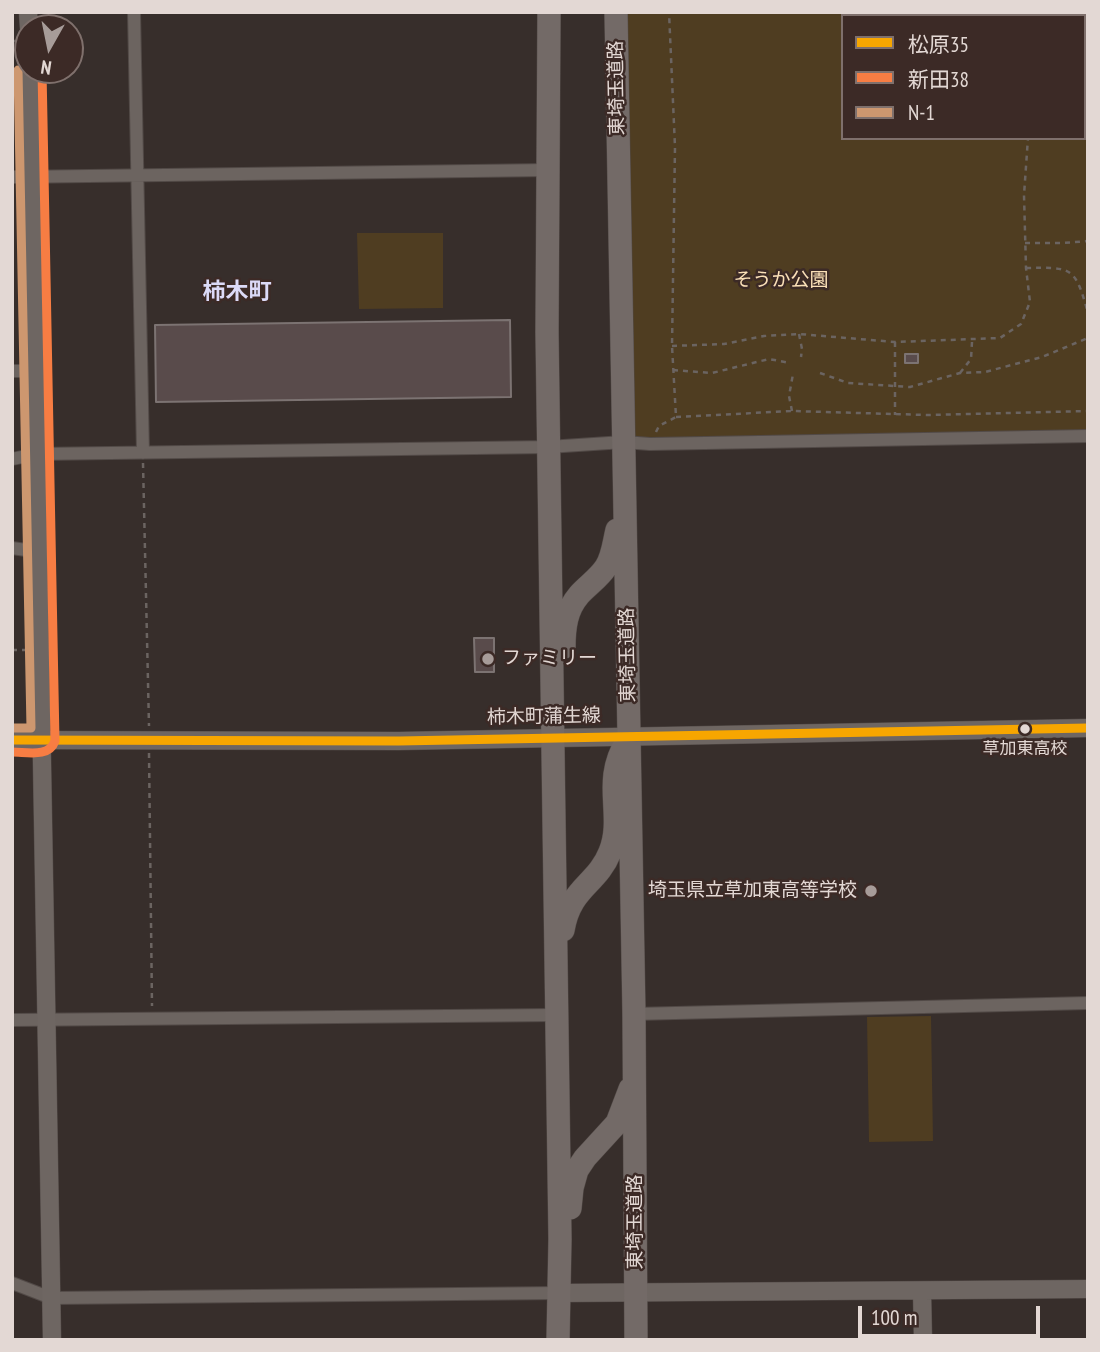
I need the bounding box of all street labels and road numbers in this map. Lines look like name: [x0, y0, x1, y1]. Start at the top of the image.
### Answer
street label: 東埼玉道路: [605, 40, 629, 136]
street label: 東埼玉道路: [616, 607, 640, 703]
street label: 柿木町蒲生線: [487, 705, 601, 729]
street label: 東埼玉道路: [625, 1175, 647, 1269]

